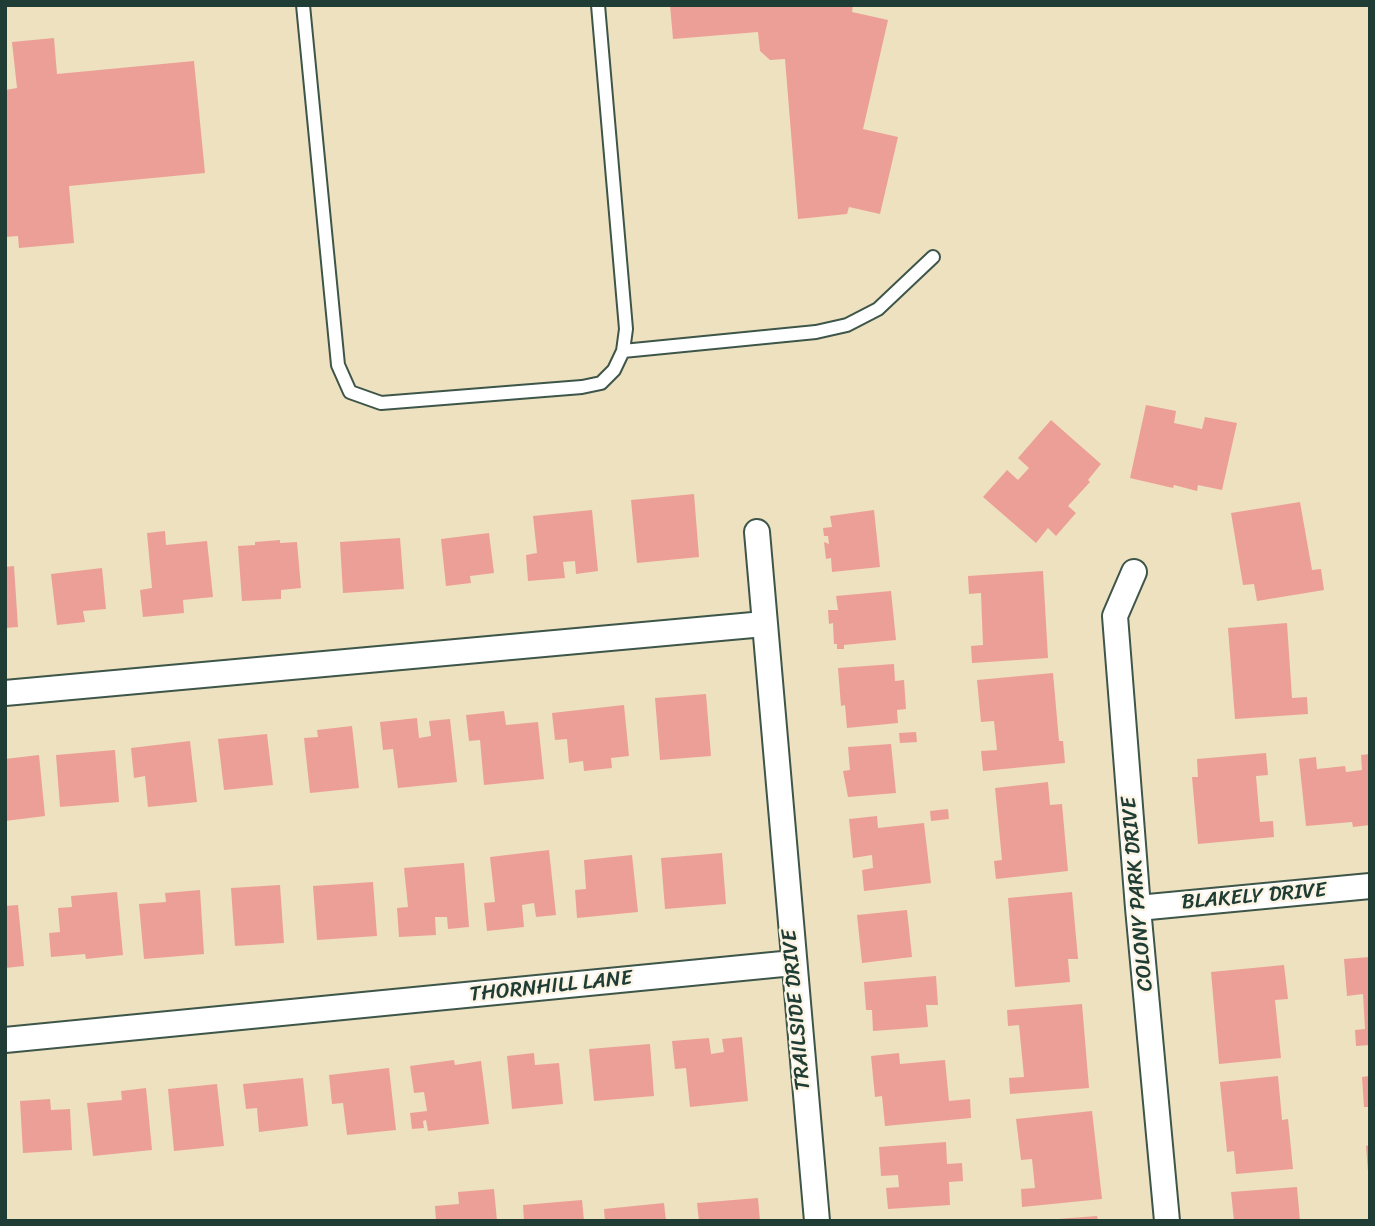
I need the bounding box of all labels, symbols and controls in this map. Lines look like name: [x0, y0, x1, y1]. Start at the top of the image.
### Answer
street label: COLONY PARK DRIVE: [1117, 796, 1159, 992]
street label: BLAKELY DRIVE: [1180, 878, 1328, 916]
street label: TRAILSIDE DRIVE: [777, 928, 817, 1092]
street label: THORNHILL LANE: [468, 966, 634, 1008]

